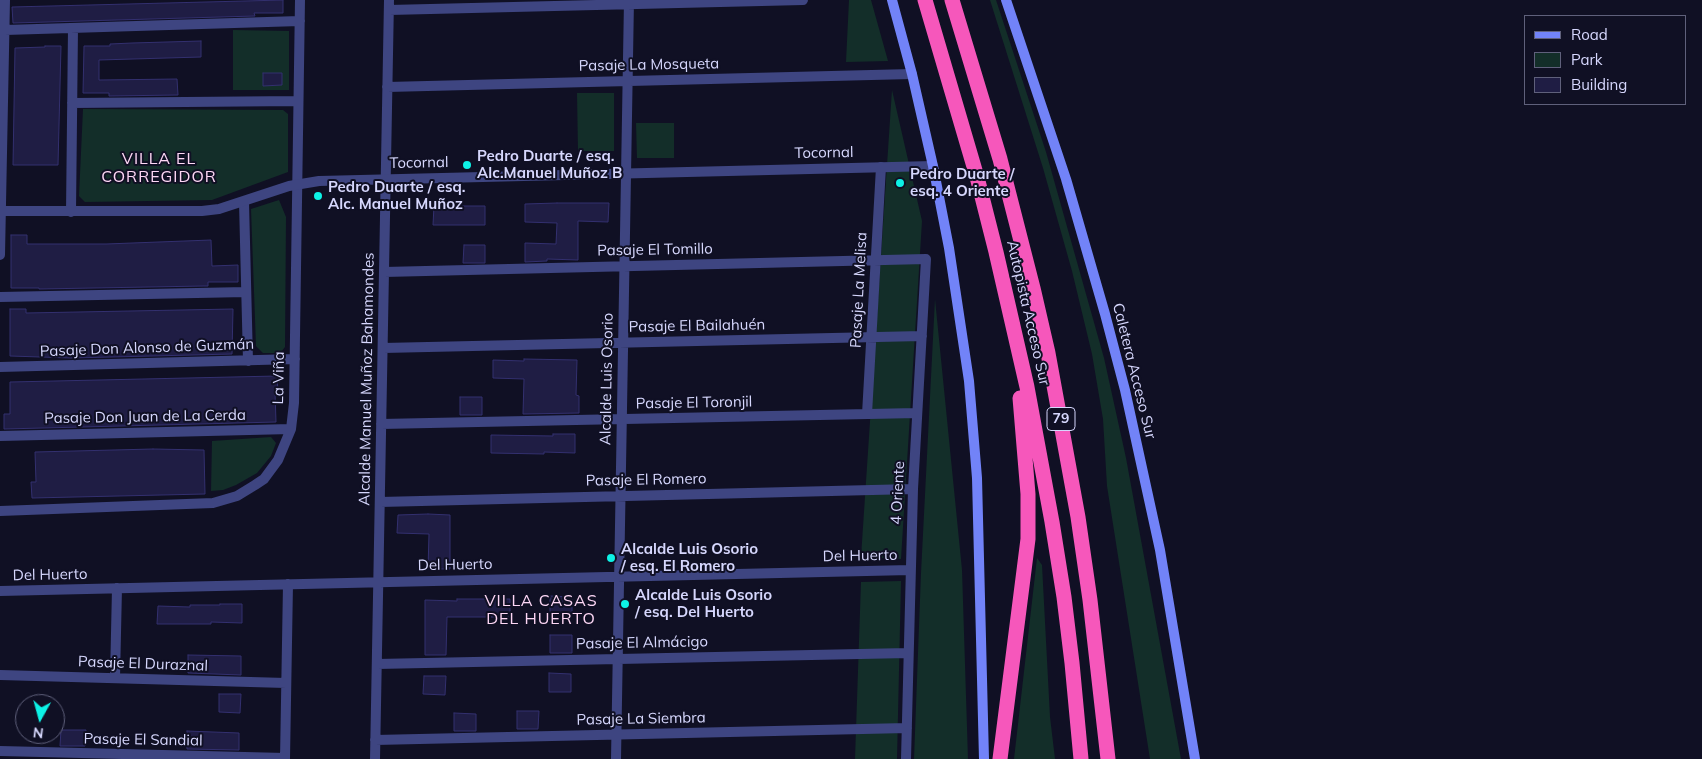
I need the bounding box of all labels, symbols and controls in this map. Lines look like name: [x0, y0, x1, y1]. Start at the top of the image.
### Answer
legend: [1524, 15, 1687, 105]
text: Road: [1571, 25, 1608, 44]
text: Park: [1571, 50, 1603, 69]
street label: Pasaje La Mosqueta: [579, 55, 719, 75]
text: Building: [1571, 75, 1627, 94]
street label: Tocornal: [794, 143, 854, 163]
place label: Pedro Duarte / esq. Alc.Manuel Muñoz B: [477, 147, 622, 182]
district label: VILLA EL CORREGIDOR: [100, 149, 218, 187]
street label: Tocornal: [389, 153, 449, 173]
marker: Pedro Duarte / esq. Alc.Manuel Muñoz B: [461, 159, 473, 171]
place label: Pedro Duarte / esq. 4 Oriente: [910, 165, 1015, 200]
marker: Pedro Duarte / esq. 4 Oriente: [894, 177, 906, 189]
place label: Pedro Duarte / esq. Alc. Manuel Muñoz: [328, 178, 465, 213]
marker: Pedro Duarte / esq. Alc. Manuel Muñoz: [312, 190, 324, 202]
street label: Pasaje La Melisa: [847, 232, 871, 348]
street label: Autopista Acceso Sur: [1003, 239, 1053, 387]
street label: Pasaje El Tomillo: [597, 240, 713, 260]
street label: Alcalde Manuel Muñoz Bahamondes: [356, 252, 378, 506]
street label: Caletera Acceso Sur: [1108, 301, 1160, 441]
street label: Alcalde Luis Osorio: [597, 313, 617, 445]
street label: Pasaje El Bailahuén: [629, 316, 765, 336]
street label: Pasaje Don Alonso de Guzmán: [40, 335, 254, 361]
street label: La Viña: [270, 351, 288, 405]
street label: Pasaje El Toronjil: [636, 393, 752, 413]
street label: Pasaje Don Juan de La Cerda: [44, 406, 246, 428]
road number: 79: [1047, 408, 1075, 430]
street label: 4 Oriente: [887, 461, 909, 525]
street label: Pasaje El Romero: [585, 470, 707, 490]
place label: Alcalde Luis Osorio / esq. El Romero: [621, 540, 758, 575]
street label: Del Huerto: [822, 546, 898, 566]
marker: Alcalde Luis Osorio / esq. El Romero: [605, 552, 617, 564]
street label: Del Huerto: [417, 555, 493, 575]
street label: Del Huerto: [12, 565, 88, 585]
place label: Alcalde Luis Osorio / esq. Del Huerto: [635, 586, 772, 621]
district label: VILLA CASAS DEL HUERTO: [483, 591, 599, 629]
marker: Alcalde Luis Osorio / esq. Del Huerto: [619, 598, 631, 610]
street label: Pasaje El Almácigo: [576, 633, 708, 653]
street label: Pasaje El Duraznal: [78, 653, 208, 675]
north arrow: [15, 694, 65, 744]
street label: Pasaje La Siembra: [576, 709, 706, 729]
text: N: [32, 723, 45, 742]
street label: Pasaje El Sandial: [83, 730, 203, 750]

